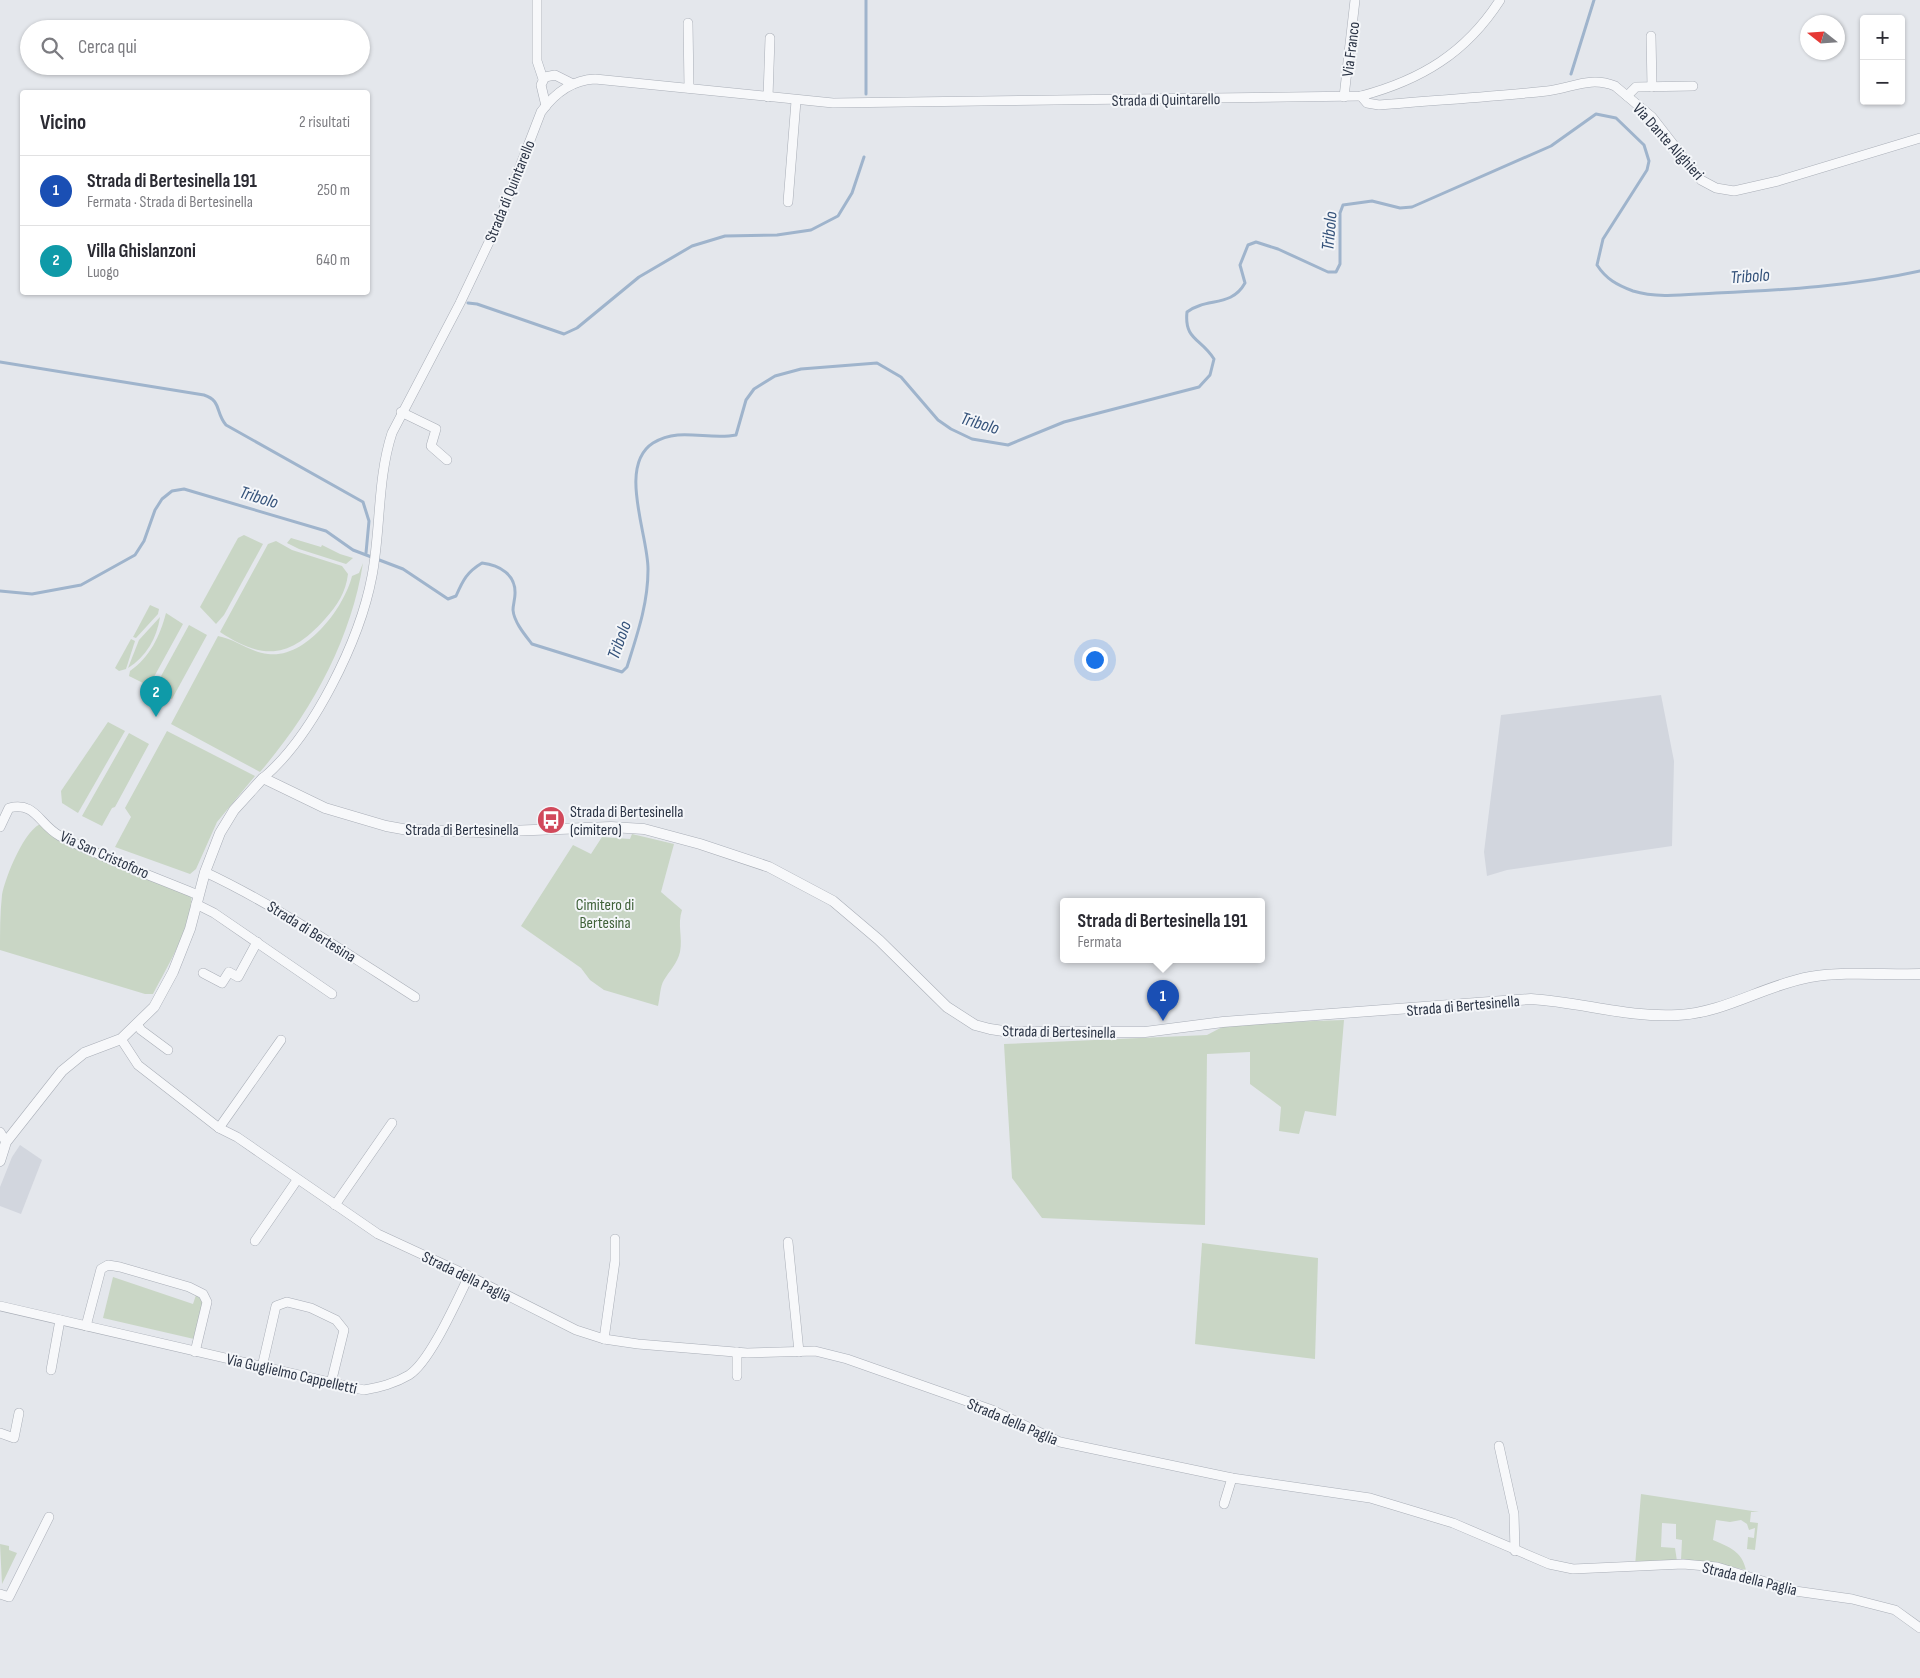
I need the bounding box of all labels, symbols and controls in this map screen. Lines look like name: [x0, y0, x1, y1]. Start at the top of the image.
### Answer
north arrow: [1800, 15, 1845, 60]
map controls: [1860, 15, 1905, 105]
button: +: [1860, 15, 1905, 60]
search box: [20, 20, 370, 75]
street label: Via Franco: [1339, 21, 1364, 78]
icon: search: [38, 34, 66, 62]
text: Cerca qui: [78, 36, 137, 59]
button: −: [1860, 60, 1905, 105]
street label: Strada di Quintarello: [1112, 90, 1220, 111]
street label: Via Dante Alighieri: [1628, 100, 1707, 184]
text: Vicino: [40, 110, 86, 135]
text: 2 risultati: [299, 113, 350, 132]
street label: Strada di Quintarello: [481, 138, 540, 245]
text: Strada di Bertesinella 191: [87, 170, 257, 193]
text: 1: [53, 181, 59, 200]
text: 250 m: [317, 181, 350, 200]
text: Fermata · Strada di Bertesinella: [87, 193, 253, 212]
water label: Tribolo: [1317, 210, 1342, 252]
text: Villa Ghislanzoni: [87, 240, 196, 263]
text: 2: [52, 251, 60, 270]
text: 640 m: [316, 251, 350, 270]
text: Luogo: [87, 263, 119, 282]
water label: Tribolo: [1730, 265, 1771, 288]
water label: Tribolo: [958, 408, 1002, 439]
water label: Tribolo: [237, 482, 281, 513]
water label: Tribolo: [603, 617, 636, 662]
your location: [1082, 647, 1108, 673]
pin: 2: [140, 676, 172, 717]
place label: Strada di Bertesinella (cimitero): [570, 803, 683, 840]
bus stop icon: Strada di Bertesinella (cimitero): [536, 805, 566, 835]
street label: Strada di Bertesinella: [405, 821, 519, 840]
street label: Via San Cristoforo: [57, 827, 152, 883]
park label: Cimitero di Bertesina: [576, 896, 634, 933]
street label: Strada di Bertesina: [263, 897, 359, 967]
popup: [1060, 898, 1265, 963]
text: Strada di Bertesinella 191: [1077, 910, 1248, 933]
text: Fermata: [1077, 933, 1122, 952]
pin: 1: [1147, 980, 1179, 1021]
street label: Strada di Bertesinella: [1406, 992, 1520, 1021]
street label: Strada di Bertesinella: [1002, 1022, 1116, 1043]
street label: Strada della Paglia: [419, 1248, 514, 1307]
street label: Via Guglielmo Cappelletti: [224, 1350, 359, 1399]
street label: Strada della Paglia: [964, 1395, 1061, 1450]
street label: Strada della Paglia: [1700, 1559, 1799, 1600]

